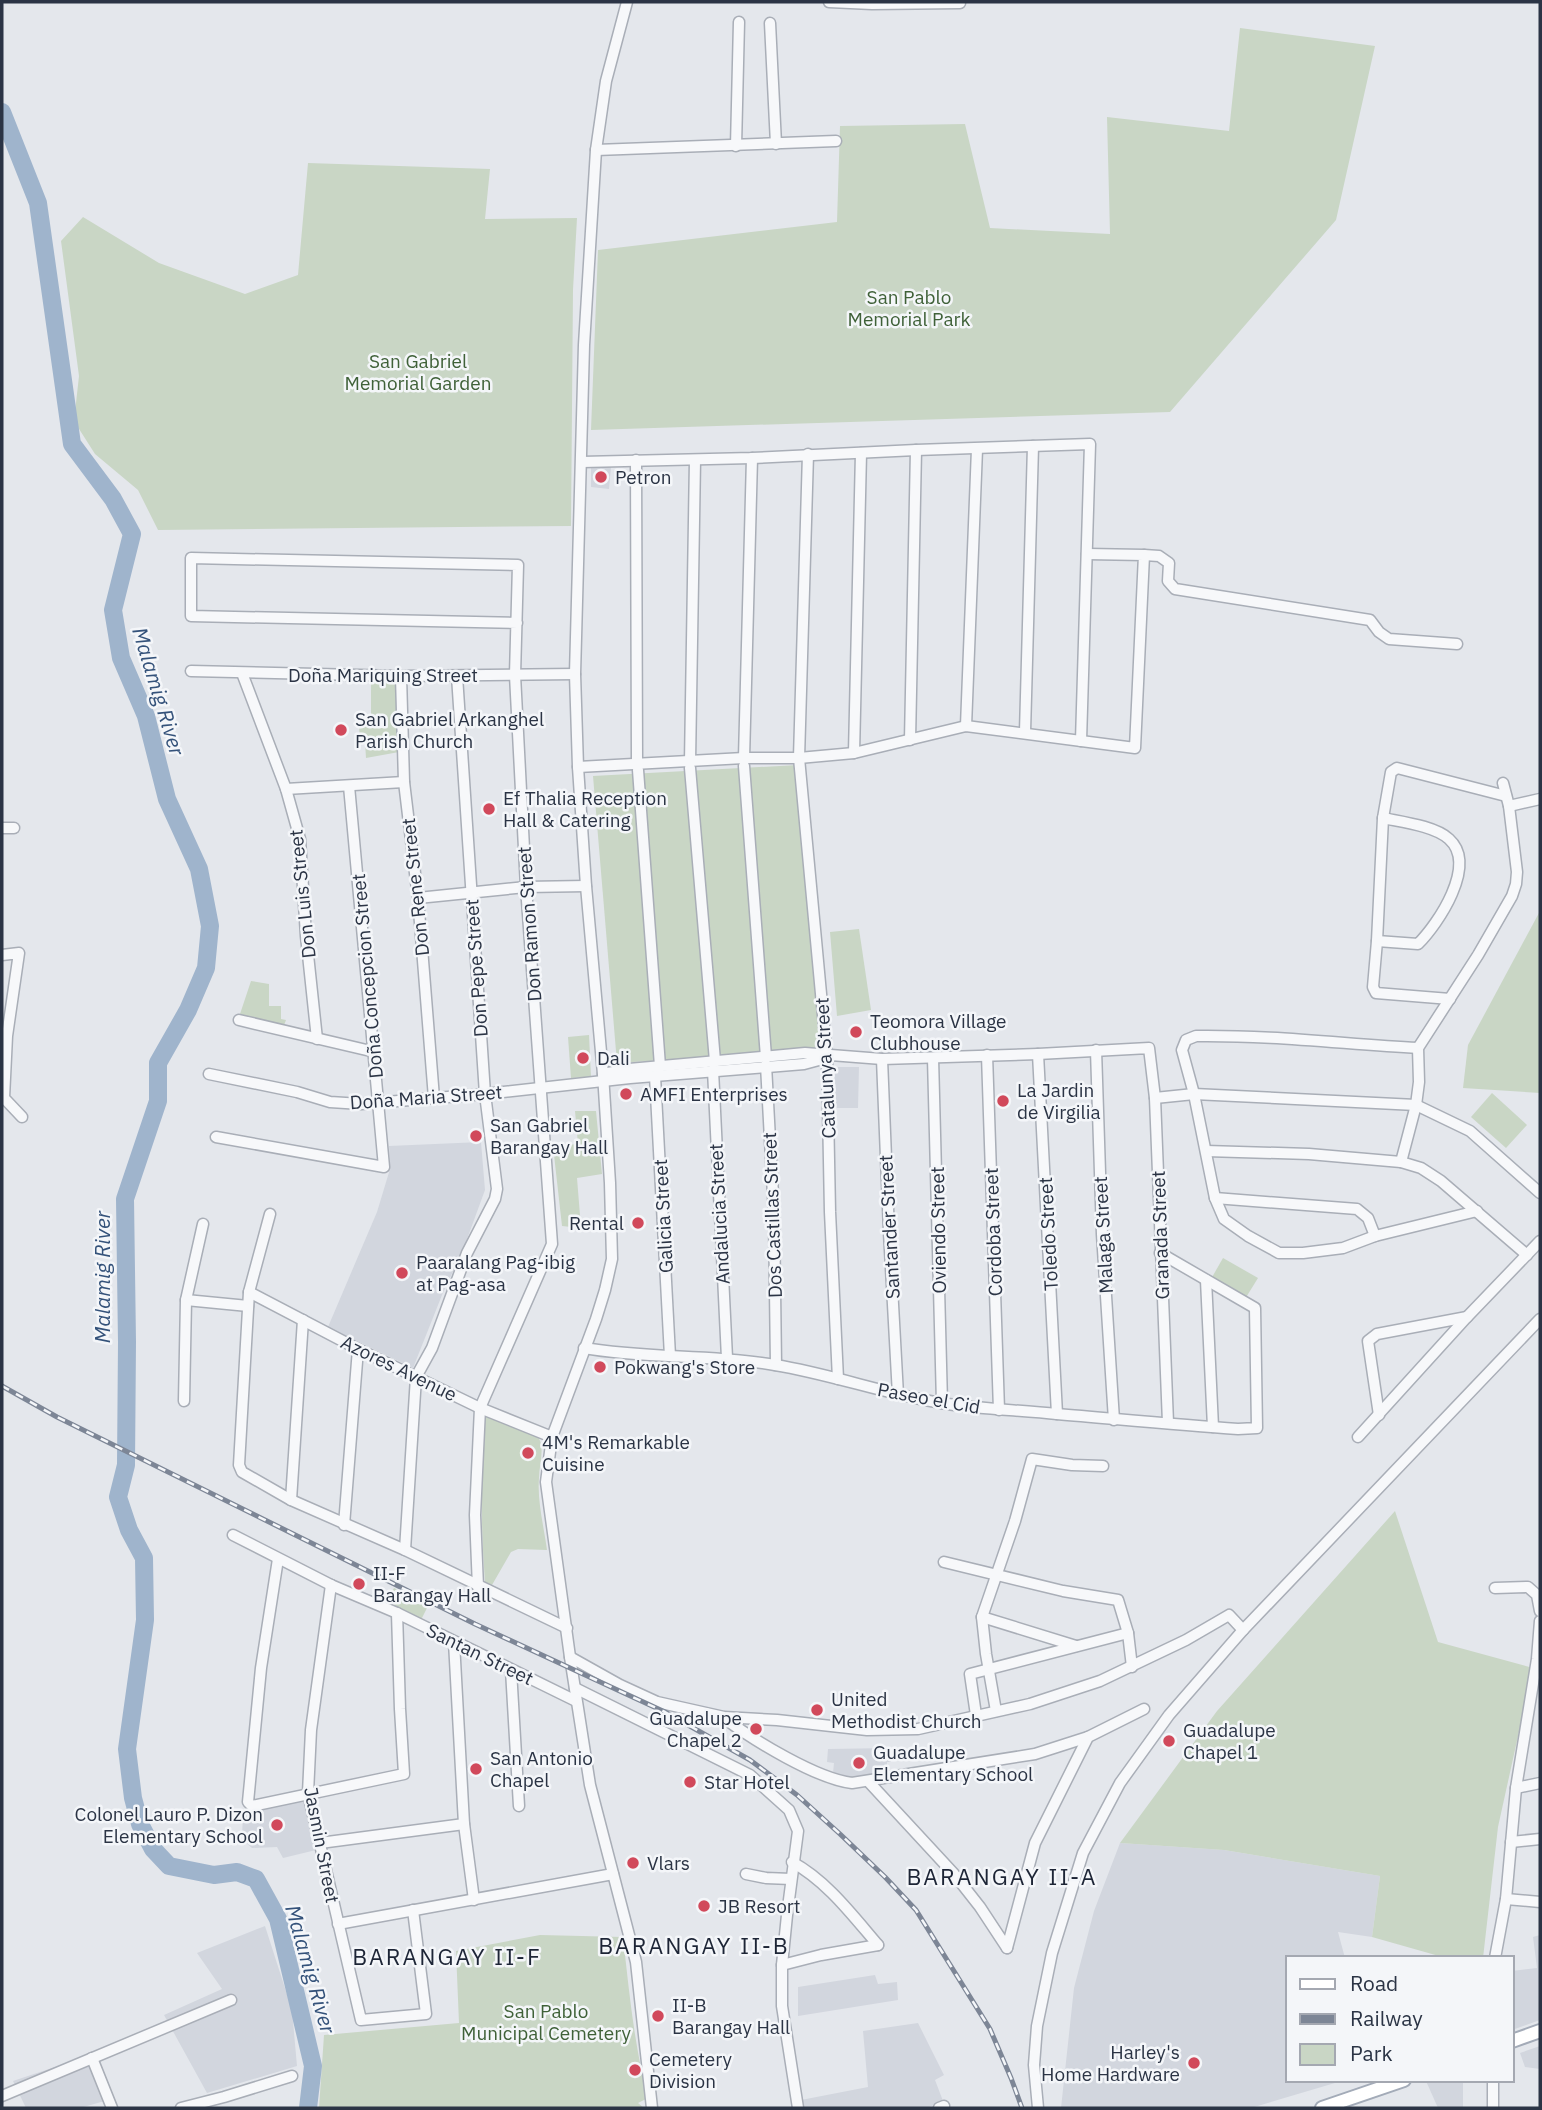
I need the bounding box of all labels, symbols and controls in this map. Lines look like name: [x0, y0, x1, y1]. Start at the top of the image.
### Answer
park label: San Pablo Memorial Park: [847, 285, 971, 331]
park label: San Gabriel Memorial Garden: [344, 349, 492, 395]
place label: Petron: [615, 465, 672, 489]
marker: Petron: [593, 469, 609, 485]
water label: Malamig River: [126, 624, 192, 760]
street label: Doña Mariquing Street: [288, 663, 478, 687]
place label: San Gabriel Arkanghel Parish Church: [355, 707, 544, 753]
marker: San Gabriel Arkanghel Parish Church: [333, 722, 349, 738]
place label: Ef Thalia Reception Hall & Catering: [503, 786, 667, 832]
marker: Ef Thalia Reception Hall & Catering: [481, 801, 497, 817]
street label: Don Rene Street: [396, 817, 434, 957]
street label: Don Luis Street: [283, 828, 321, 960]
street label: Don Ramon Street: [512, 846, 546, 1002]
street label: Doña Concepcion Street: [346, 873, 388, 1079]
street label: Don Pepe Street: [459, 898, 493, 1038]
street label: Catalunya Street: [809, 997, 841, 1139]
place label: Teomora Village Clubhouse: [870, 1009, 1007, 1055]
marker: Teomora Village Clubhouse: [848, 1024, 864, 1040]
place label: Dali: [597, 1046, 630, 1070]
marker: Dali: [575, 1050, 591, 1066]
place label: La Jardin de Virgilia: [1017, 1078, 1101, 1124]
street label: Doña Maria Street: [349, 1080, 503, 1114]
place label: AMFI Enterprises: [640, 1082, 788, 1106]
marker: AMFI Enterprises: [618, 1086, 634, 1102]
marker: La Jardin de Virgilia: [995, 1093, 1011, 1109]
place label: San Gabriel Barangay Hall: [490, 1113, 608, 1159]
marker: San Gabriel Barangay Hall: [468, 1128, 484, 1144]
street label: Dos Castillas Street: [757, 1132, 787, 1298]
street label: Andalucia Street: [703, 1143, 735, 1285]
street label: Santander Street: [873, 1154, 905, 1300]
street label: Galicia Street: [648, 1158, 678, 1274]
street label: Oviendo Street: [925, 1166, 951, 1294]
street label: Cordoba Street: [979, 1167, 1007, 1297]
street label: Granada Street: [1146, 1170, 1174, 1300]
street label: Toledo Street: [1033, 1176, 1063, 1292]
street label: Malaga Street: [1088, 1176, 1118, 1294]
water label: Malamig River: [88, 1209, 116, 1343]
place label: Rental: [569, 1211, 624, 1235]
marker: Rental: [630, 1215, 646, 1231]
place label: Paaralang Pag-ibig at Pag-asa: [416, 1250, 575, 1296]
marker: Paaralang Pag-ibig at Pag-asa: [394, 1265, 410, 1281]
street label: Azores Avenue: [337, 1330, 461, 1406]
place label: Pokwang's Store: [614, 1355, 755, 1379]
marker: Pokwang's Store: [592, 1359, 608, 1375]
street label: Paseo el Cid: [876, 1377, 982, 1419]
place label: 4M's Remarkable Cuisine: [542, 1430, 690, 1476]
marker: 4M's Remarkable Cuisine: [520, 1445, 536, 1461]
place label: II-F Barangay Hall: [373, 1561, 491, 1607]
marker: II-F Barangay Hall: [351, 1576, 367, 1592]
street label: Santan Street: [423, 1618, 537, 1690]
place label: United Methodist Church: [831, 1687, 982, 1733]
marker: United Methodist Church: [809, 1702, 825, 1718]
place label: Guadalupe Chapel 2: [649, 1706, 742, 1752]
place label: Guadalupe Chapel 1: [1183, 1718, 1276, 1764]
marker: Guadalupe Chapel 2: [748, 1721, 764, 1737]
marker: Guadalupe Chapel 1: [1161, 1733, 1177, 1749]
place label: Guadalupe Elementary School: [873, 1740, 1033, 1786]
place label: San Antonio Chapel: [490, 1746, 593, 1792]
marker: Guadalupe Elementary School: [851, 1755, 867, 1771]
marker: San Antonio Chapel: [468, 1761, 484, 1777]
place label: Star Hotel: [704, 1770, 790, 1794]
marker: Star Hotel: [682, 1774, 698, 1790]
street label: Jasmin Street: [299, 1785, 345, 1905]
place label: Colonel Lauro P. Dizon Elementary School: [75, 1802, 263, 1848]
marker: Colonel Lauro P. Dizon Elementary School: [269, 1817, 285, 1833]
place label: Vlars: [647, 1851, 690, 1875]
marker: Vlars: [625, 1855, 641, 1871]
district label: BARANGAY II-A: [907, 1861, 1097, 1891]
place label: JB Resort: [718, 1894, 801, 1918]
marker: JB Resort: [696, 1898, 712, 1914]
water label: Malamig River: [279, 1901, 343, 2038]
district label: BARANGAY II-B: [598, 1930, 790, 1960]
district label: BARANGAY II-F: [352, 1941, 542, 1971]
legend: [1286, 1956, 1514, 2082]
text: Road: [1350, 1969, 1398, 1997]
place label: II-B Barangay Hall: [672, 1993, 790, 2039]
park label: San Pablo Municipal Cemetery: [461, 1999, 631, 2045]
text: Railway: [1350, 2004, 1423, 2032]
marker: II-B Barangay Hall: [650, 2008, 666, 2024]
text: Park: [1350, 2039, 1393, 2067]
place label: Harley's Home Hardware: [1041, 2040, 1180, 2086]
place label: Cemetery Division: [649, 2047, 732, 2093]
marker: Harley's Home Hardware: [1186, 2055, 1202, 2071]
marker: Cemetery Division: [627, 2062, 643, 2078]

